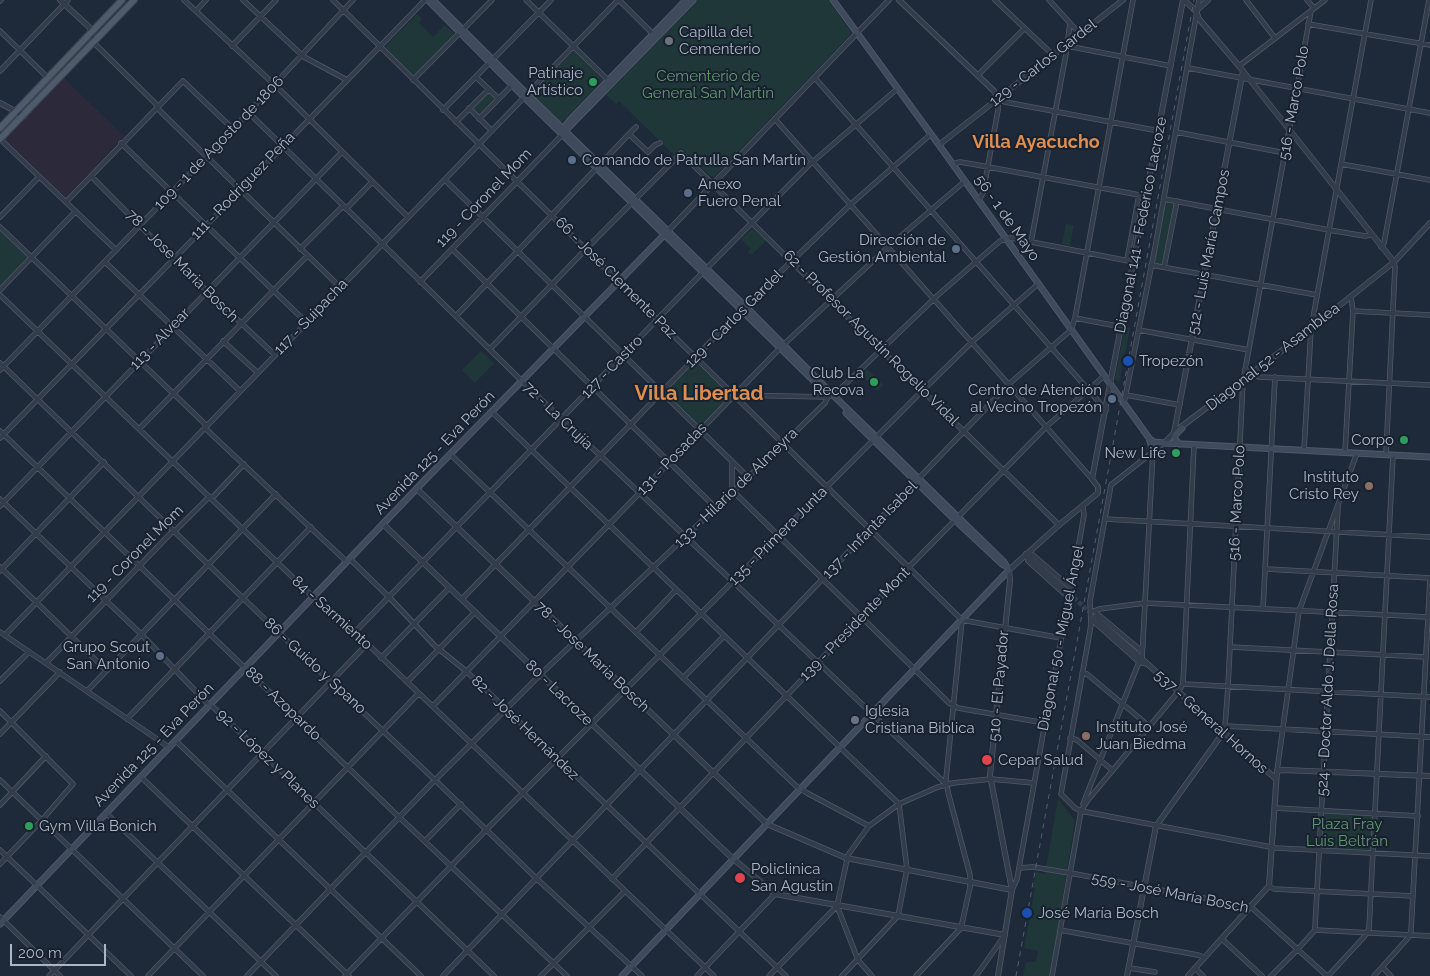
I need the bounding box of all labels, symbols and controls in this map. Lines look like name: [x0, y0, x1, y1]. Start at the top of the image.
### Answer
street label: 129 - Carlos Gardel: [986, 16, 1100, 110]
place label: Capilla del Cementerio: [679, 23, 761, 58]
marker: Capilla del Cementerio: [663, 35, 675, 47]
street label: 516 - Marco Polo: [1275, 44, 1313, 162]
place label: Patinaje Artístico: [527, 64, 583, 99]
park label: Cementerio de General San Martín: [642, 67, 774, 102]
street label: 109 - 1 de Agosto de 1806: [150, 72, 288, 214]
marker: Patinaje Artístico: [587, 76, 599, 88]
street label: Diagonal 141 - Federico Lacroze: [1111, 115, 1171, 335]
street label: 111 - Rodríguez Peña: [187, 128, 299, 244]
district label: Villa Ayacucho: [972, 132, 1100, 154]
street label: 119 - Coronel Mom: [432, 145, 536, 251]
place label: Comando de Patrulla San Martín: [582, 151, 806, 169]
marker: Comando de Patrulla San Martín: [566, 154, 578, 166]
street label: 512 - Luis María Campos: [1184, 168, 1234, 336]
street label: 56 - 1 de Mayo: [971, 171, 1043, 265]
place label: Anexo Fuero Penal: [698, 175, 781, 210]
marker: Anexo Fuero Penal: [682, 187, 694, 199]
street label: 78 - Jose Maria Bosch: [122, 206, 242, 326]
street label: 66 - José Clemente Paz: [551, 213, 681, 343]
place label: Dirección de Gestión Ambiental: [818, 231, 946, 266]
marker: Dirección de Gestión Ambiental: [950, 243, 962, 255]
street label: 62 - Profesor Agustín Rogelio Vidal: [780, 247, 962, 429]
street label: 129 - Carlos Gardel: [681, 266, 787, 372]
street label: 117 - Suipacha: [270, 275, 352, 359]
street label: Diagonal 52 - Asamblea: [1203, 299, 1343, 415]
street label: 113 - Alvear: [126, 304, 194, 374]
street label: 127 - Castro: [577, 332, 647, 402]
place label: Tropezón: [1139, 352, 1204, 370]
marker: Tropezón: [1121, 354, 1135, 368]
place label: Club La Recova: [811, 364, 864, 399]
marker: Club La Recova: [868, 376, 880, 388]
street label: 72 - La Crujía: [519, 378, 597, 454]
place label: Centro de Atención al Vecino Tropezón: [968, 381, 1102, 416]
district label: Villa Libertad: [635, 382, 763, 406]
street label: Avenida 125 - Eva Perón: [371, 387, 499, 519]
marker: Centro de Atención al Vecino Tropezón: [1106, 393, 1118, 405]
street label: 131 - Posadas: [633, 419, 711, 499]
street label: 133 - Hilario de Almeyra: [671, 424, 801, 552]
place label: Corpo: [1351, 431, 1394, 449]
marker: Corpo: [1398, 434, 1410, 446]
place label: New Life: [1104, 444, 1166, 462]
street label: 516 - Marco Polo: [1225, 445, 1249, 561]
marker: New Life: [1170, 447, 1182, 459]
place label: Instituto Cristo Rey: [1289, 468, 1359, 503]
street label: 137 - Infanta Isabel: [819, 477, 921, 583]
marker: Instituto Cristo Rey: [1363, 480, 1375, 492]
street label: 135 - Primera Junta: [725, 483, 831, 589]
street label: 119 - Coronel Mom: [83, 502, 187, 606]
street label: Diagonal 50 - Miguel Ángel: [1034, 544, 1088, 732]
street label: 139 - Presidente Mont: [796, 563, 914, 685]
street label: 84 - Sarmiento: [288, 572, 376, 654]
street label: 524 - Doctor Aldo J. Della Rosa: [1313, 583, 1343, 797]
street label: 78 - Jose Maria Bosch: [531, 598, 653, 716]
street label: 86 - Guido y Spano: [260, 614, 370, 718]
street label: 510 - El Payador: [985, 630, 1013, 742]
place label: Grupo Scout San Antonio: [63, 638, 150, 673]
marker: Grupo Scout San Antonio: [154, 650, 166, 662]
street label: 80 - Lacroze: [521, 656, 597, 730]
street label: 88 - Azopardo: [241, 663, 325, 745]
street label: 537 - General Hornos: [1151, 666, 1271, 778]
street label: 82 - José Hernández: [467, 672, 583, 784]
street label: Avenida 125 - Eva Perón: [90, 679, 218, 811]
place label: Iglesia Cristiana Biblica: [865, 702, 975, 737]
street label: 92 - López y Planes: [213, 705, 323, 813]
marker: Iglesia Cristiana Biblica: [849, 714, 861, 726]
place label: Instituto José Juan Biedma: [1096, 718, 1188, 753]
marker: Instituto José Juan Biedma: [1080, 730, 1092, 742]
place label: Cepar Salud: [998, 751, 1083, 769]
marker: Cepar Salud: [980, 753, 994, 767]
park label: Plaza Fray Luis Beltrán: [1306, 815, 1388, 850]
place label: Gym Villa Bonich: [39, 817, 157, 835]
marker: Gym Villa Bonich: [23, 820, 35, 832]
place label: Policlinica San Agustin: [751, 860, 833, 895]
street label: 559 - José María Bosch: [1090, 869, 1250, 917]
marker: Policlinica San Agustin: [733, 871, 747, 885]
place label: José María Bosch: [1038, 904, 1159, 922]
marker: José María Bosch: [1020, 906, 1034, 920]
scale bar: [12, 934, 109, 966]
text: 200 m: [18, 944, 62, 962]

